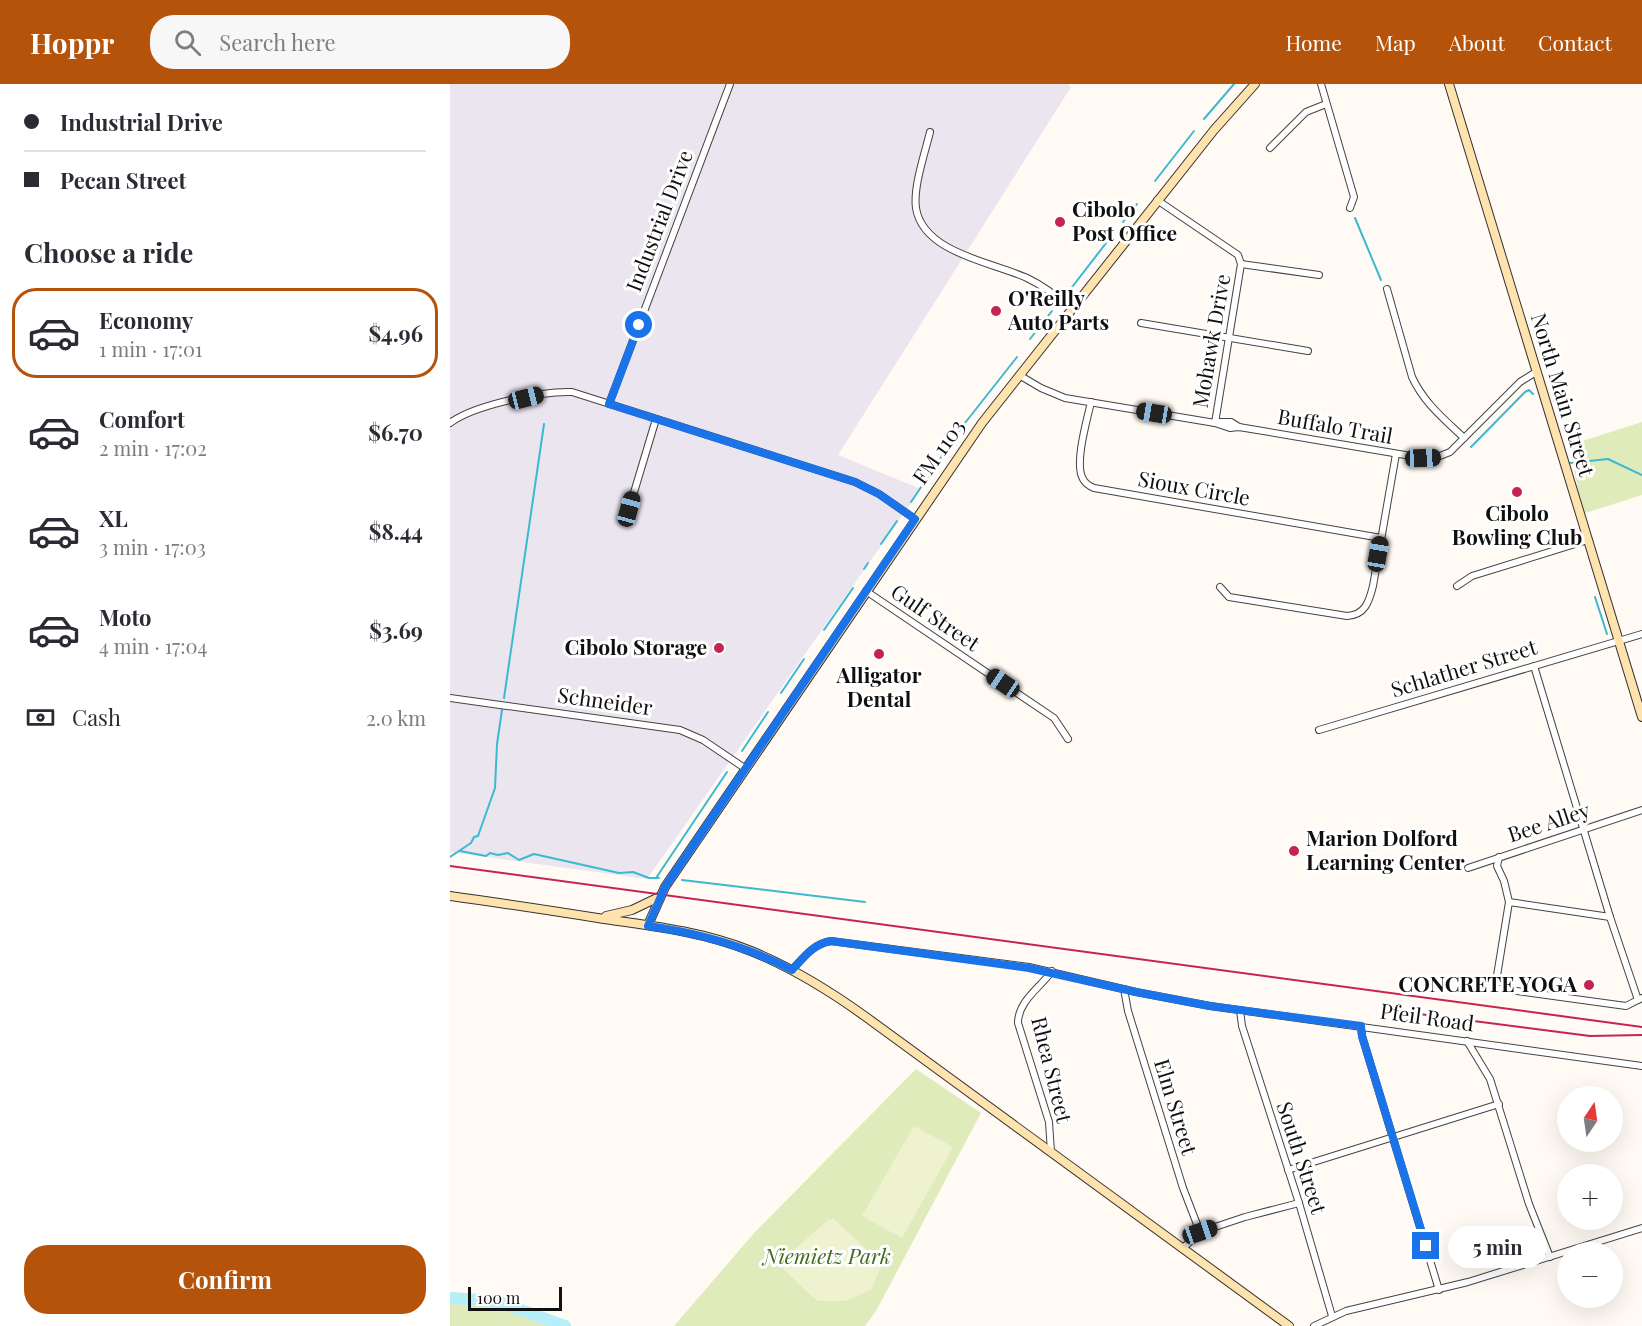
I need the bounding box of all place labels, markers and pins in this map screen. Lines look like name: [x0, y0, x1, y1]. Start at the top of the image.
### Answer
place label: Cibolo Post Office: [1072, 194, 1177, 246]
marker: Cibolo Post Office: [1053, 215, 1067, 229]
place label: O'Reilly Auto Parts: [1007, 283, 1109, 335]
marker: O'Reilly Auto Parts: [989, 304, 1003, 318]
marker: Cibolo Bowling Club: [1510, 485, 1524, 499]
place label: Cibolo Bowling Club: [1452, 498, 1582, 550]
place label: Cibolo Storage: [565, 632, 707, 660]
marker: Cibolo Storage: [712, 641, 726, 655]
marker: Alligator Dental: [872, 647, 886, 661]
place label: Alligator Dental: [835, 660, 922, 712]
place label: Marion Dolford Learning Center: [1306, 823, 1465, 875]
marker: Marion Dolford Learning Center: [1287, 844, 1301, 858]
place label: CONCRETE YOGA: [1398, 969, 1578, 997]
marker: CONCRETE YOGA: [1582, 978, 1596, 992]

